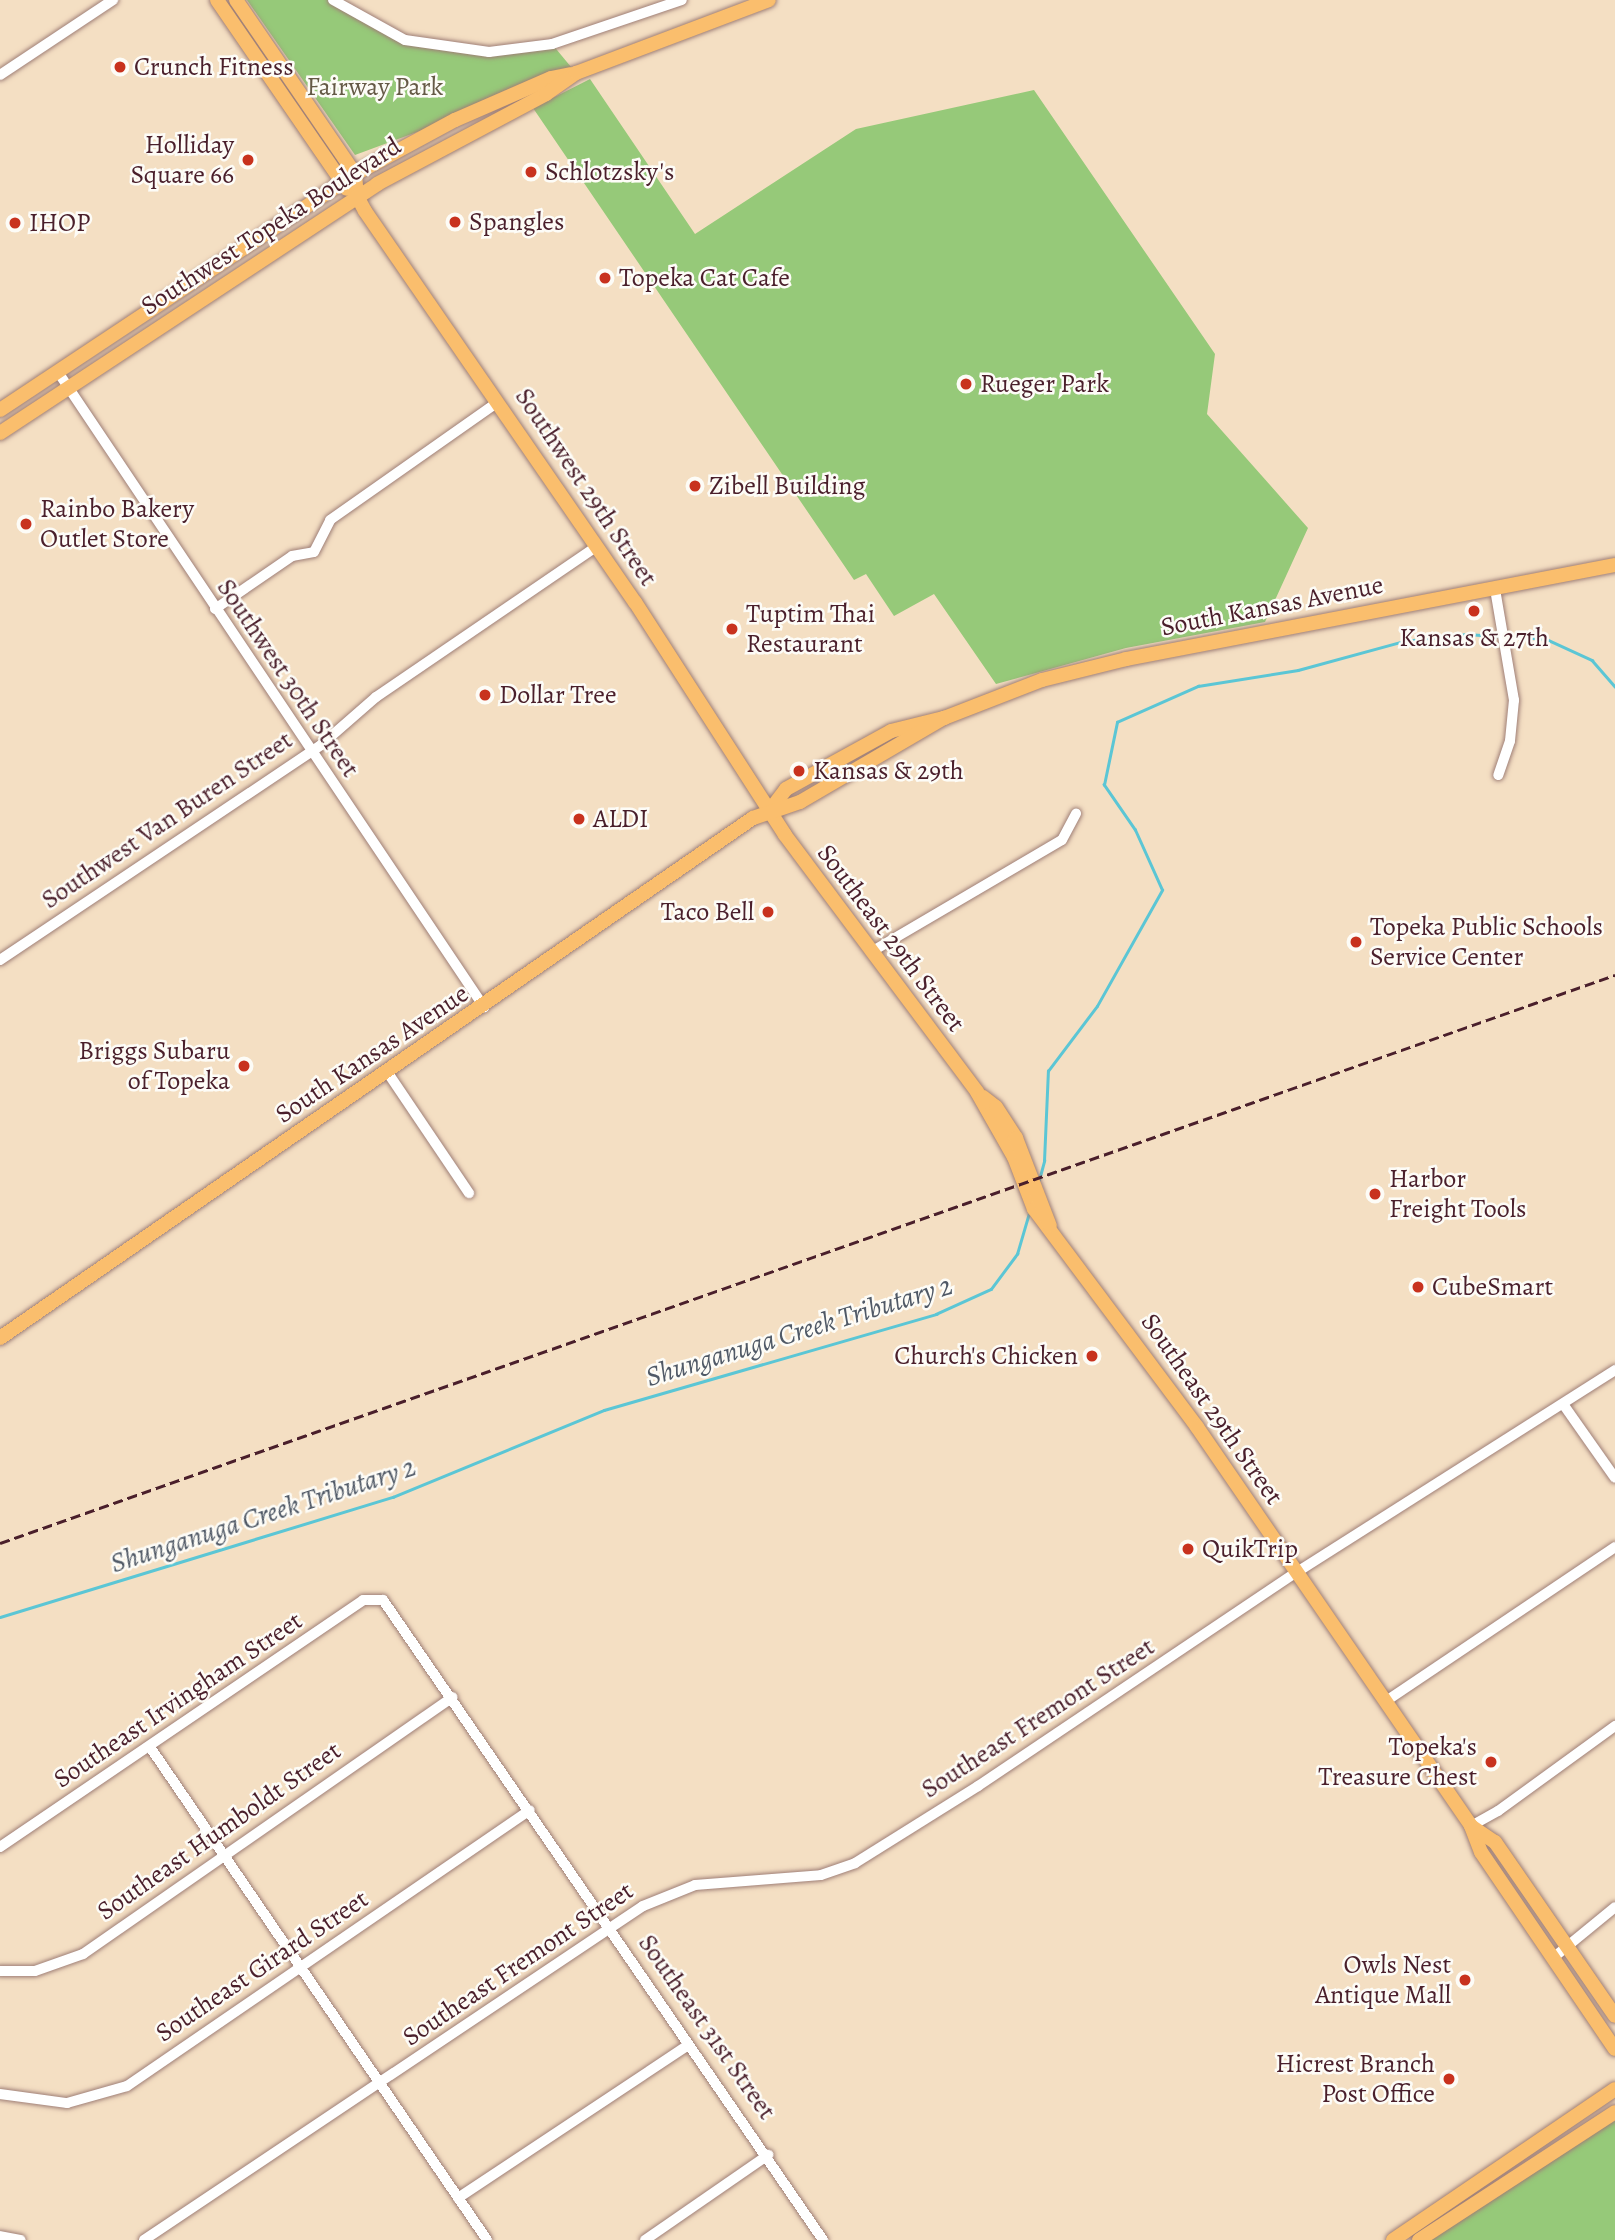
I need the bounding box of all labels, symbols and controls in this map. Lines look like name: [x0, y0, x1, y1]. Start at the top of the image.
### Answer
place label: Crunch Fitness: [134, 51, 294, 83]
marker: Crunch Fitness: [112, 59, 128, 75]
park label: Fairway Park: [306, 71, 444, 103]
place label: Holliday Square 66: [131, 129, 234, 190]
street label: Southwest Topeka Boulevard: [135, 130, 407, 322]
marker: Holliday Square 66: [240, 152, 256, 168]
place label: Schlotzsky's: [545, 156, 675, 188]
marker: Schlotzsky's: [523, 164, 539, 180]
place label: Spangles: [469, 206, 564, 238]
place label: IHOP: [29, 207, 90, 239]
marker: Spangles: [447, 214, 463, 230]
marker: IHOP: [7, 215, 23, 231]
place label: Topeka Cat Cafe: [619, 262, 790, 294]
marker: Topeka Cat Cafe: [597, 270, 613, 286]
place label: Rueger Park: [980, 368, 1109, 400]
marker: Rueger Park: [958, 376, 974, 392]
street label: Southwest 29th Street: [508, 382, 664, 592]
place label: Zibell Building: [709, 470, 866, 502]
marker: Zibell Building: [687, 478, 703, 494]
place label: Rainbo Bakery Outlet Store: [40, 493, 194, 554]
marker: Rainbo Bakery Outlet Store: [18, 516, 34, 532]
street label: South Kansas Avenue: [1158, 569, 1386, 643]
street label: Southwest 30th Street: [210, 573, 366, 783]
place label: Tuptim Thai Restaurant: [746, 598, 875, 660]
marker: Kansas & 27th: [1466, 603, 1482, 619]
marker: Tuptim Thai Restaurant: [724, 621, 740, 637]
place label: Kansas & 27th: [1399, 622, 1549, 654]
place label: Dollar Tree: [499, 679, 617, 711]
marker: Dollar Tree: [477, 687, 493, 703]
street label: Southwest Van Buren Street: [36, 724, 298, 916]
place label: Kansas & 29th: [813, 755, 964, 787]
marker: Kansas & 29th: [791, 763, 807, 779]
place label: ALDI: [593, 803, 649, 835]
marker: ALDI: [571, 811, 587, 827]
street label: Southeast 29th Street: [810, 838, 972, 1038]
place label: Taco Bell: [661, 896, 754, 928]
marker: Taco Bell: [760, 904, 776, 920]
place label: Topeka Public Schools Service Center: [1370, 911, 1603, 972]
marker: Topeka Public Schools Service Center: [1348, 934, 1364, 950]
street label: South Kansas Avenue: [270, 978, 474, 1130]
place label: Briggs Subaru of Topeka: [79, 1035, 230, 1096]
marker: Briggs Subaru of Topeka: [236, 1058, 252, 1074]
place label: Harbor Freight Tools: [1389, 1163, 1526, 1224]
marker: Harbor Freight Tools: [1367, 1186, 1383, 1202]
water label: Shunganuga Creek Tributary 2: [642, 1268, 956, 1394]
place label: CubeSmart: [1432, 1271, 1553, 1303]
marker: CubeSmart: [1410, 1279, 1426, 1295]
street label: Southeast 29th Street: [1134, 1307, 1290, 1511]
place label: Church's Chicken: [894, 1340, 1078, 1372]
marker: Church's Chicken: [1084, 1348, 1100, 1364]
water label: Shunganuga Creek Tributary 2: [106, 1450, 420, 1580]
place label: QuikTrip: [1202, 1533, 1298, 1565]
marker: QuikTrip: [1180, 1541, 1196, 1557]
street label: Southeast Irvingham Street: [48, 1605, 308, 1795]
street label: Southeast Fremont Street: [916, 1631, 1160, 1805]
place label: Topeka's Treasure Chest: [1318, 1731, 1477, 1792]
street label: Southeast Humboldt Street: [91, 1735, 347, 1927]
marker: Topeka's Treasure Chest: [1483, 1754, 1499, 1770]
street label: Southeast Fremont Street: [397, 1875, 639, 2053]
street label: Southeast Girard Street: [150, 1883, 374, 2049]
street label: Southeast 31st Street: [632, 1929, 782, 2125]
place label: Owls Nest Antique Mall: [1315, 1949, 1451, 2010]
marker: Owls Nest Antique Mall: [1457, 1972, 1473, 1988]
place label: Hicrest Branch Post Office: [1276, 2048, 1435, 2110]
marker: Hicrest Branch Post Office: [1441, 2071, 1457, 2087]

